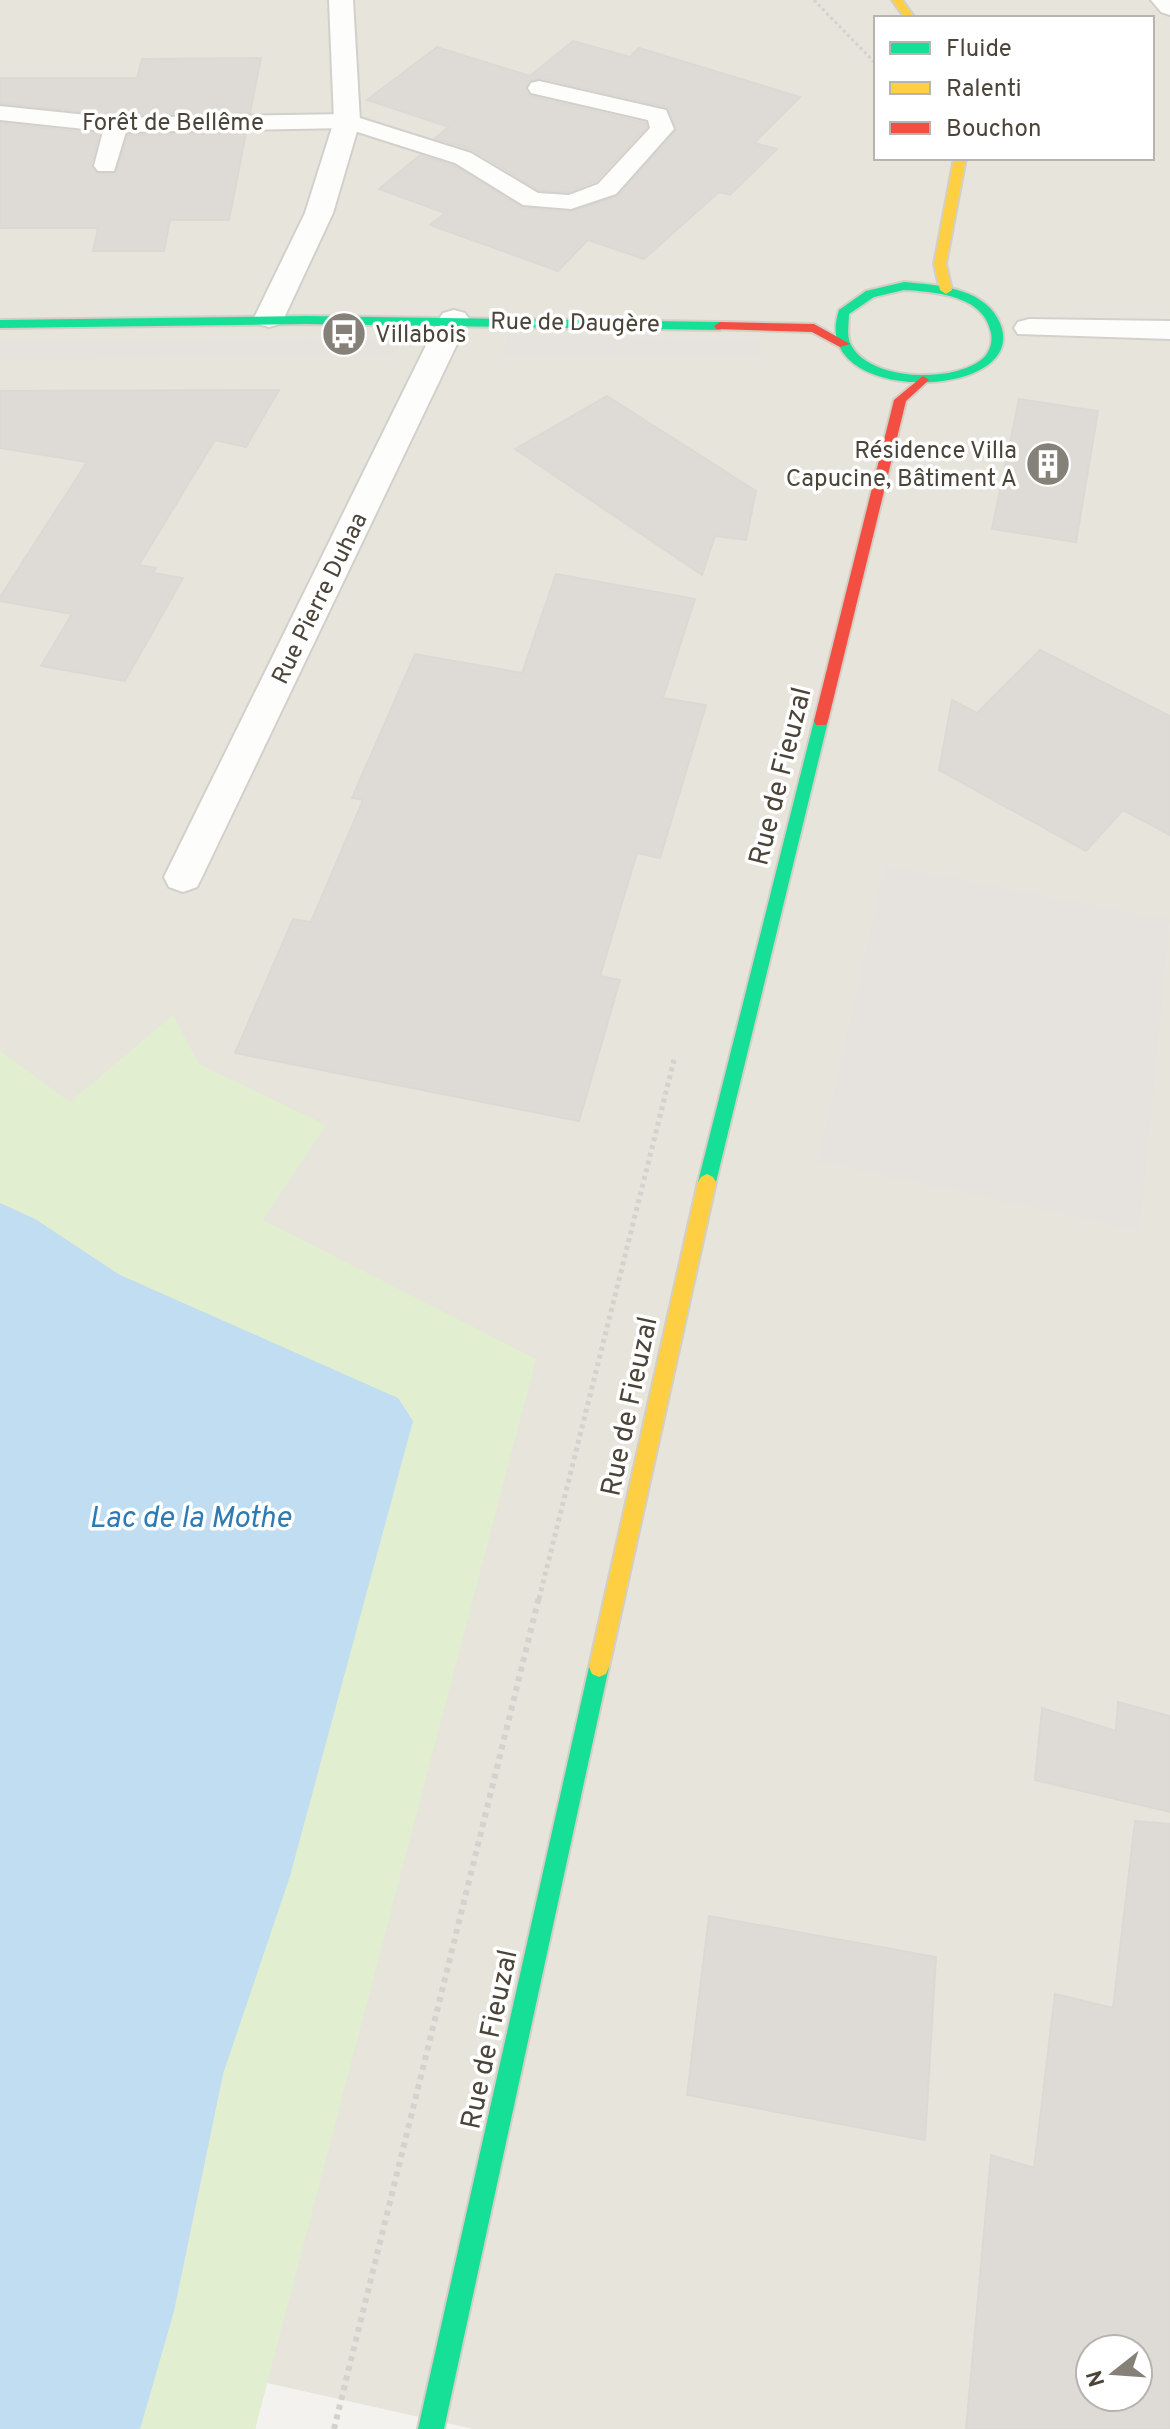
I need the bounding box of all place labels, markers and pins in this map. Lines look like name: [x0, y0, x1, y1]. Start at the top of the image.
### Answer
bus stop icon: Villabois: [320, 310, 368, 358]
place label: Villabois: [375, 321, 467, 351]
place label: Résidence Villa Capucine, Bâtiment A: [786, 437, 1017, 495]
building icon: Résidence Villa Capucine, Bâtiment A: [1024, 440, 1072, 488]

